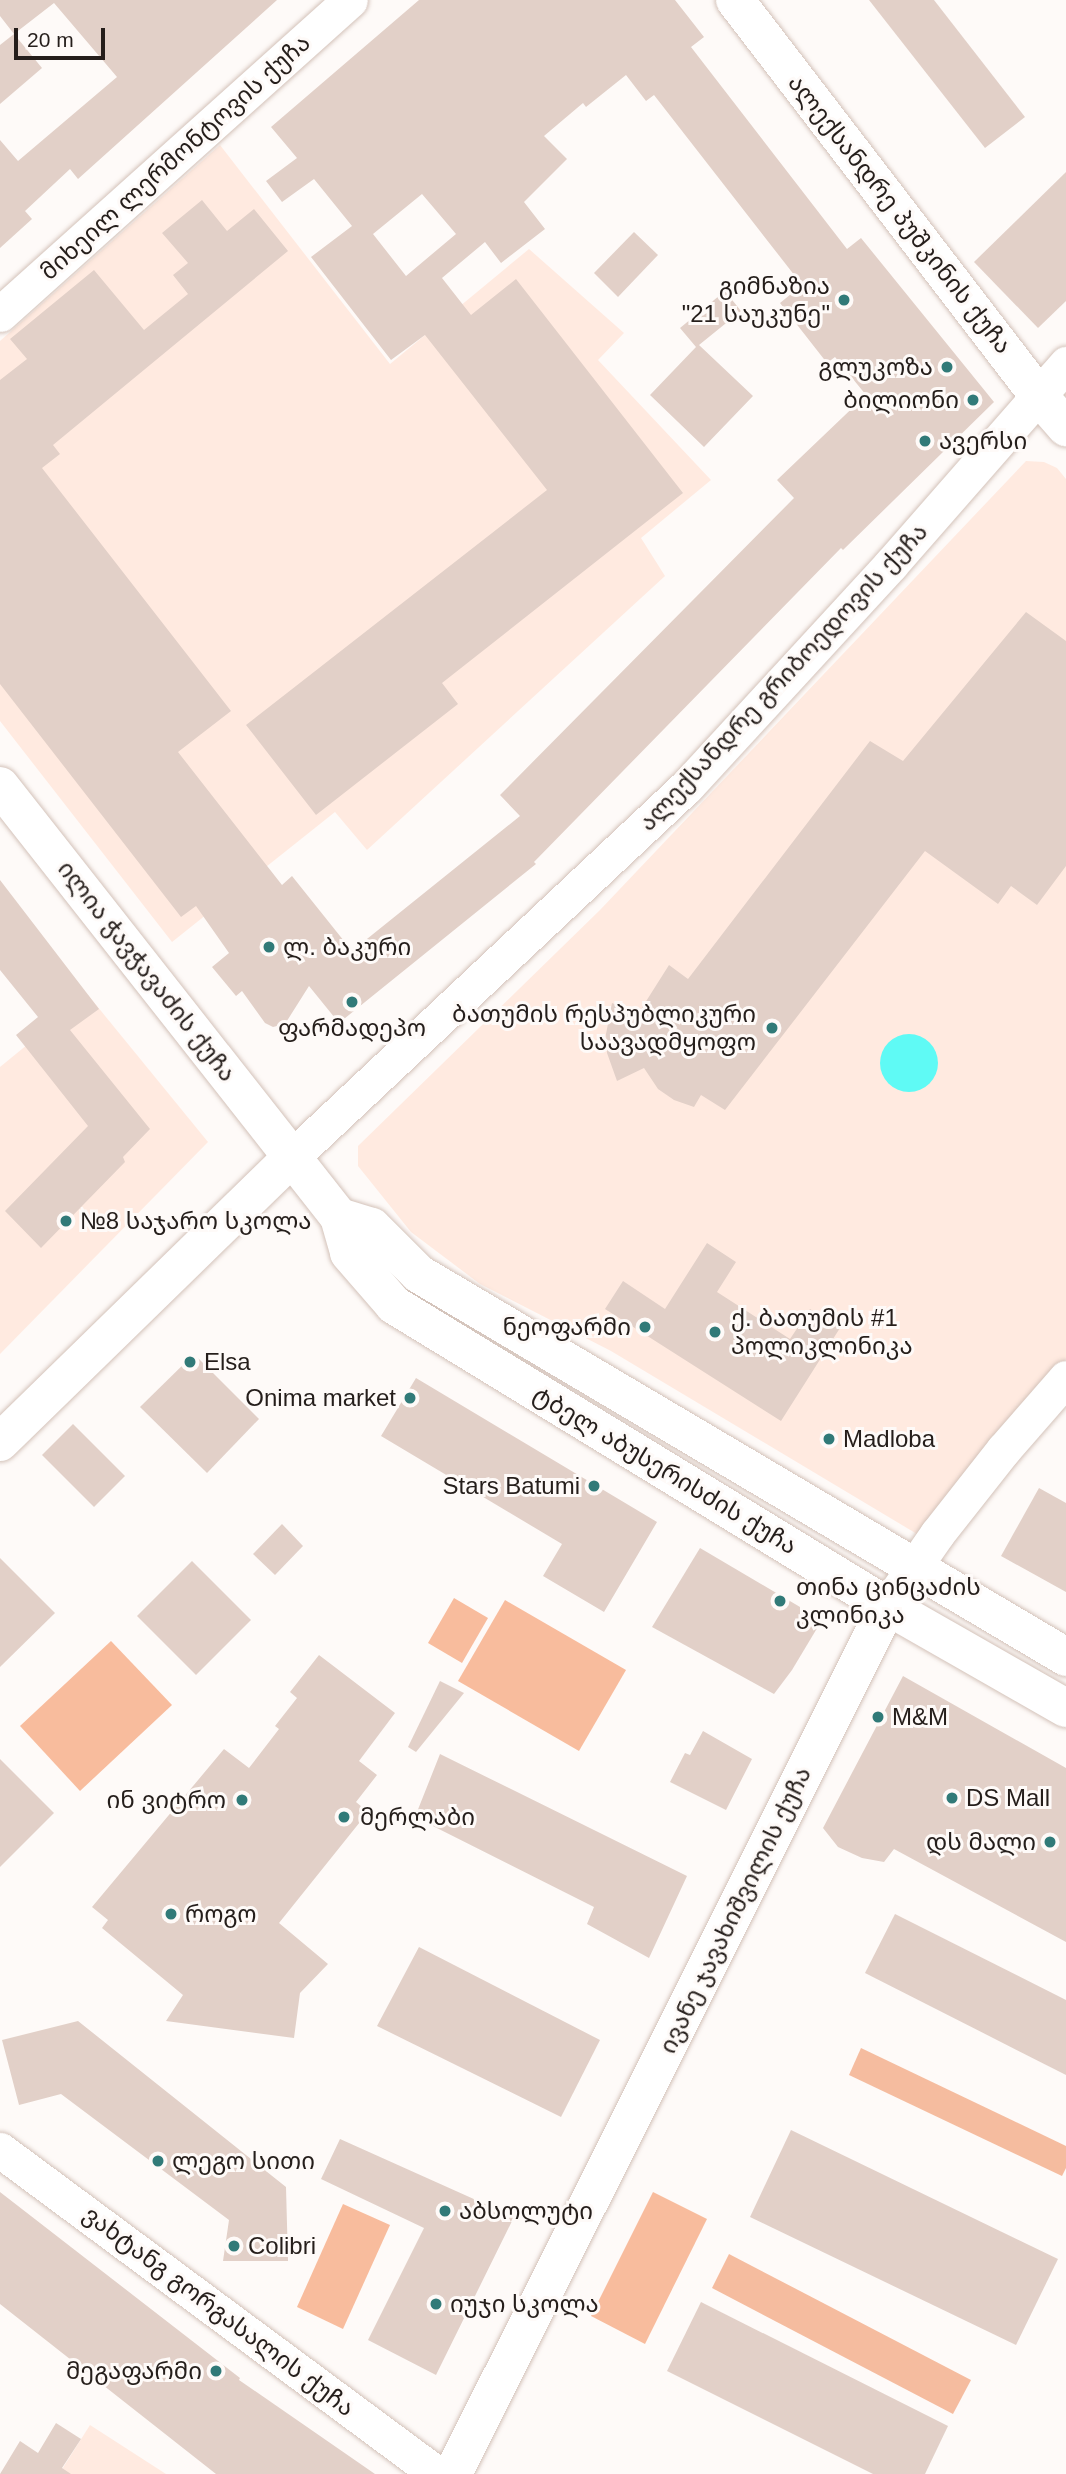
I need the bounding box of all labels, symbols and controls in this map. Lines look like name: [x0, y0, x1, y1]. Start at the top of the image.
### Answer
scale bar: [18, 14, 108, 58]
text: 20 m: [27, 28, 74, 51]
street label: მიხეილ ლერმონტოვის ქუჩა: [34, 28, 316, 286]
street label: ალექსანდრე პუშკინის ქუჩა: [782, 69, 1018, 359]
place label: გიმნაზია "21 საუკუნე": [682, 272, 830, 328]
marker: გიმნაზია "21 საუკუნე": [836, 292, 852, 308]
place label: გლუკოზა: [818, 353, 933, 381]
marker: გლუკოზა: [939, 359, 955, 375]
place label: ბილიონი: [843, 386, 959, 414]
marker: ბილიონი: [965, 392, 981, 408]
place label: ავერსი: [939, 427, 1027, 455]
marker: ავერსი: [917, 433, 933, 449]
street label: ალექსანდრე გრიბოედოვის ქუჩა: [633, 517, 933, 837]
street label: ილია ჭავჭავაძის ქუჩა: [52, 855, 242, 1087]
place label: ლ. ბაკური: [283, 933, 411, 961]
marker: ლ. ბაკური: [261, 939, 277, 955]
marker: ფარმადეპო: [344, 994, 360, 1010]
place label: ბათუმის რესპუბლიკური საავადმყოფო: [452, 1000, 756, 1056]
place label: ფარმადეპო: [278, 1014, 426, 1042]
marker: ბათუმის რესპუბლიკური საავადმყოფო: [762, 1018, 782, 1038]
place label: №8 საჯარო სკოლა: [80, 1207, 311, 1235]
marker: №8 საჯარო სკოლა: [58, 1213, 74, 1229]
place label: ქ. ბათუმის #1 პოლიკლინიკა: [731, 1304, 913, 1360]
place label: ნეოფარმი: [502, 1313, 631, 1341]
marker: ნეოფარმი: [637, 1319, 653, 1335]
marker: ქ. ბათუმის #1 პოლიკლინიკა: [705, 1322, 725, 1342]
place label: Elsa: [204, 1348, 251, 1376]
marker: Elsa: [182, 1354, 198, 1370]
street label: ტბელ აბუსერისძის ქუჩა: [528, 1380, 802, 1560]
place label: Onima market: [245, 1384, 396, 1412]
marker: Onima market: [402, 1390, 418, 1406]
place label: Madloba: [843, 1425, 935, 1453]
marker: Madloba: [821, 1431, 837, 1447]
place label: Stars Batumi: [443, 1472, 580, 1500]
marker: Stars Batumi: [586, 1478, 602, 1494]
place label: თინა ცინცაძის კლინიკა: [796, 1573, 981, 1629]
marker: თინა ცინცაძის კლინიკა: [770, 1591, 790, 1611]
place label: M&M: [892, 1703, 948, 1731]
marker: M&M: [870, 1709, 886, 1725]
street label: ივანე ჯავახიშვილის ქუჩა: [653, 1762, 817, 2058]
place label: DS Mall: [966, 1784, 1050, 1812]
place label: ინ ვიტრო: [107, 1786, 226, 1814]
marker: ინ ვიტრო: [232, 1790, 252, 1810]
marker: DS Mall: [944, 1790, 960, 1806]
place label: მერლაბი: [360, 1803, 475, 1831]
marker: მერლაბი: [334, 1807, 354, 1827]
place label: დს მალი: [926, 1828, 1036, 1856]
marker: დს მალი: [1042, 1834, 1058, 1850]
place label: როგო: [185, 1900, 256, 1928]
marker: როგო: [163, 1906, 179, 1922]
place label: ლეგო სითი: [172, 2147, 315, 2175]
marker: ლეგო სითი: [150, 2153, 166, 2169]
place label: აბსოლუტი: [459, 2197, 593, 2225]
street label: ვახტანგ გორგასალის ქუჩა: [78, 2200, 360, 2422]
marker: აბსოლუტი: [437, 2203, 453, 2219]
place label: Colibri: [248, 2232, 316, 2260]
marker: Colibri: [226, 2238, 242, 2254]
place label: იუჯი სკოლა: [450, 2290, 599, 2318]
marker: იუჯი სკოლა: [428, 2296, 444, 2312]
place label: მეგაფარმი: [66, 2357, 202, 2385]
marker: მეგაფარმი: [208, 2363, 224, 2379]

